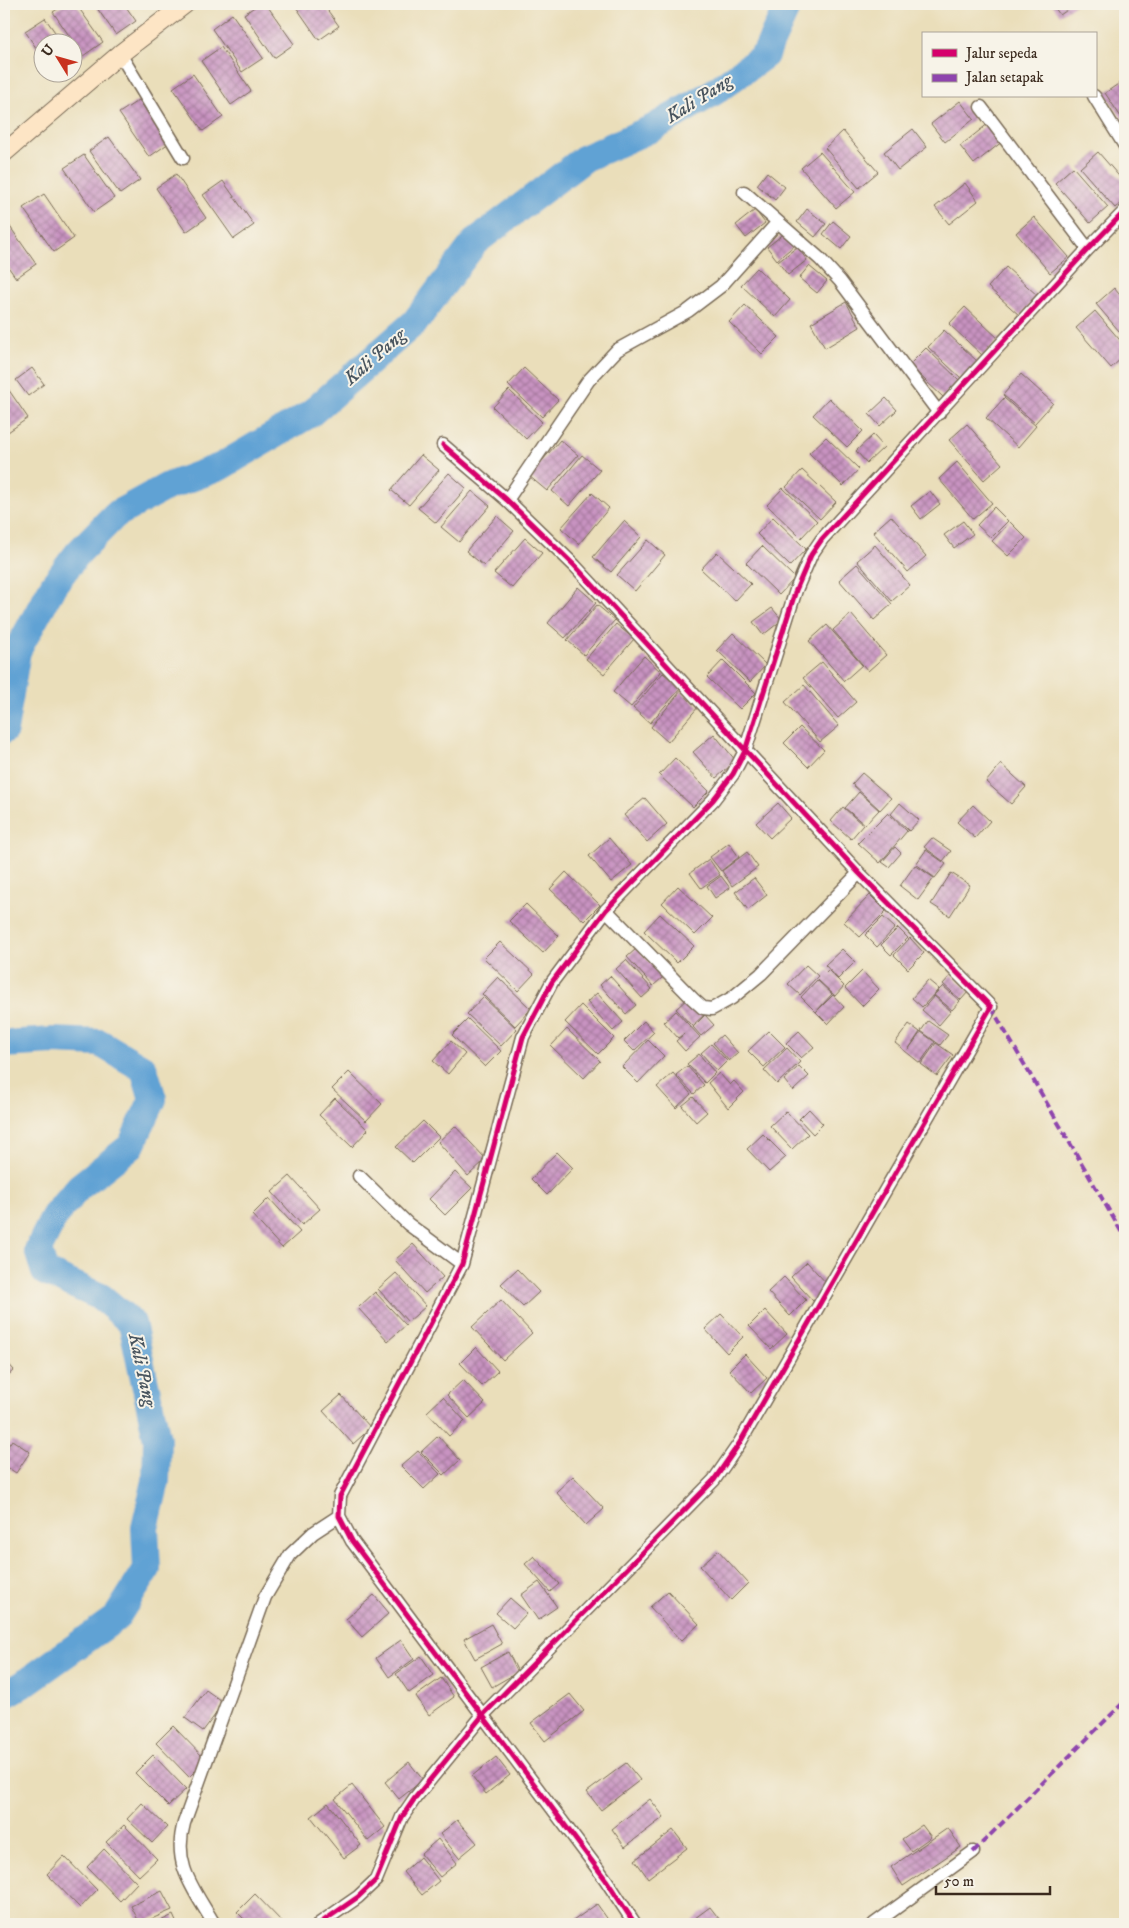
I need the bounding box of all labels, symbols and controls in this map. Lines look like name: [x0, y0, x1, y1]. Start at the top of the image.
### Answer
north arrow: [32, 32, 82, 82]
legend: [922, 32, 1096, 98]
text: U: [38, 41, 59, 61]
text: Jalur sepeda: [964, 44, 1038, 63]
text: Jalan setapak: [964, 68, 1044, 87]
water label: Kali Pang: [661, 69, 738, 129]
water label: Kali Pang: [339, 323, 412, 391]
water label: Kali Pang: [123, 1330, 161, 1410]
scale bar: [936, 1863, 1050, 1895]
text: 50 m: [944, 1872, 974, 1891]

